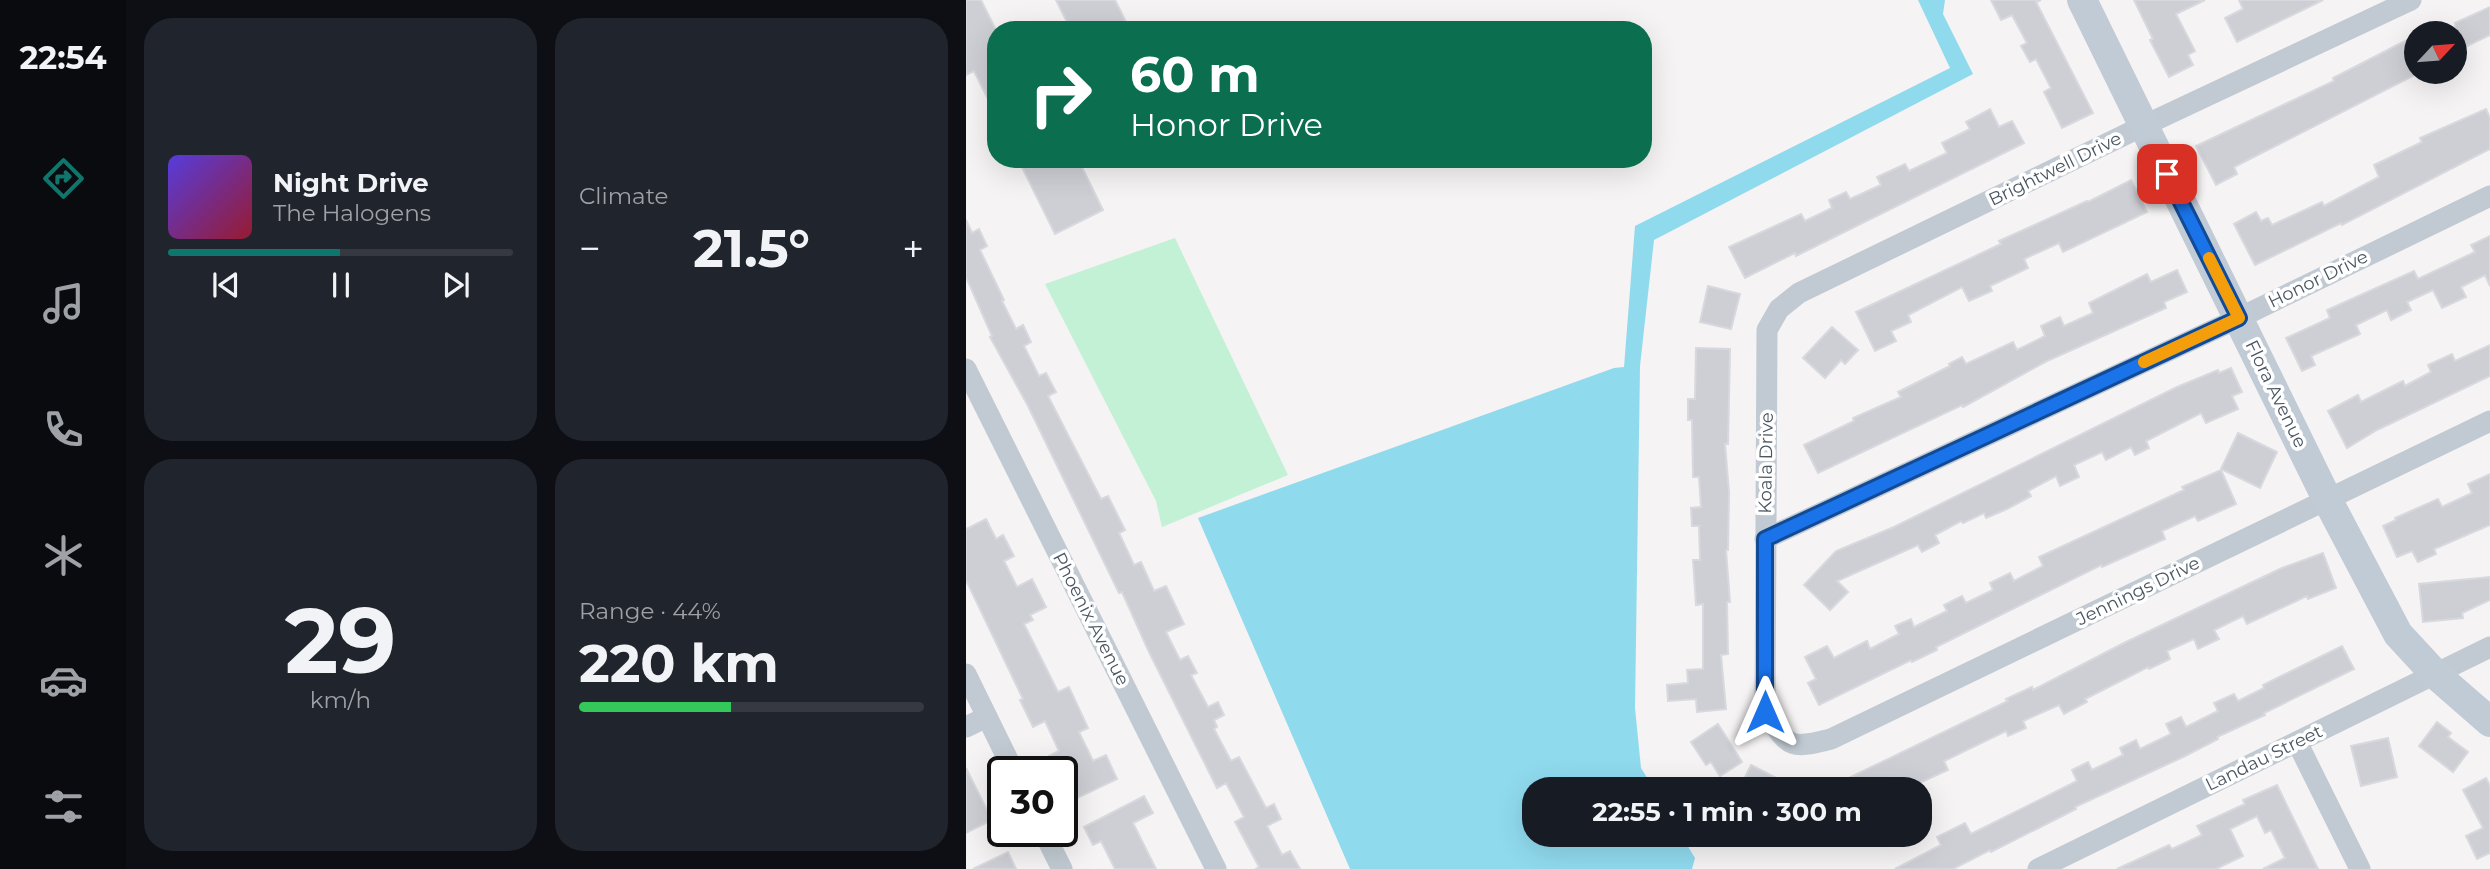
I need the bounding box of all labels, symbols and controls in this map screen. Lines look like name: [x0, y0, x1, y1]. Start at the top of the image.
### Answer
north arrow: [2404, 21, 2468, 84]
map controls: [2404, 21, 2467, 84]
text: 22:54: [19, 38, 107, 77]
text: 60 m: [1130, 45, 1260, 104]
icon: right: [1015, 49, 1106, 140]
text: Honor Drive: [1130, 105, 1323, 144]
street label: Brightwell Drive: [1985, 127, 2125, 211]
pin: [2137, 144, 2197, 204]
icon: directions: [39, 154, 88, 203]
icon: arrive: [2148, 155, 2186, 193]
text: Night Drive: [273, 167, 429, 199]
text: Climate: [579, 182, 668, 210]
text: The Halogens: [273, 199, 431, 227]
text: 21.5°: [693, 217, 810, 280]
text: −: [579, 225, 601, 272]
text: +: [902, 225, 924, 272]
street label: Honor Drive: [2264, 245, 2372, 313]
icon: previous: [207, 266, 245, 304]
icon: pause: [322, 266, 360, 304]
icon: next: [437, 266, 475, 304]
icon: music: [39, 279, 88, 328]
street label: Flora Avenue: [2240, 336, 2312, 452]
icon: phone: [39, 405, 88, 454]
street label: Koala Drive: [1754, 412, 1778, 514]
icon: climate: [39, 531, 88, 580]
street label: Phoenix Avenue: [1048, 549, 1134, 689]
street label: Jennings Drive: [2072, 552, 2203, 631]
text: 29: [285, 585, 396, 696]
text: Range · 44%: [579, 597, 721, 625]
text: 220 km: [579, 632, 779, 695]
icon: car: [39, 656, 88, 705]
position arrow: [1728, 675, 1802, 749]
text: km/h: [310, 686, 371, 714]
street label: Landau Street: [2202, 720, 2326, 796]
speed limit sign: 30: [987, 756, 1078, 847]
icon: filters: [39, 782, 88, 831]
text: 22:55 · 1 min · 300 m: [1592, 796, 1862, 828]

